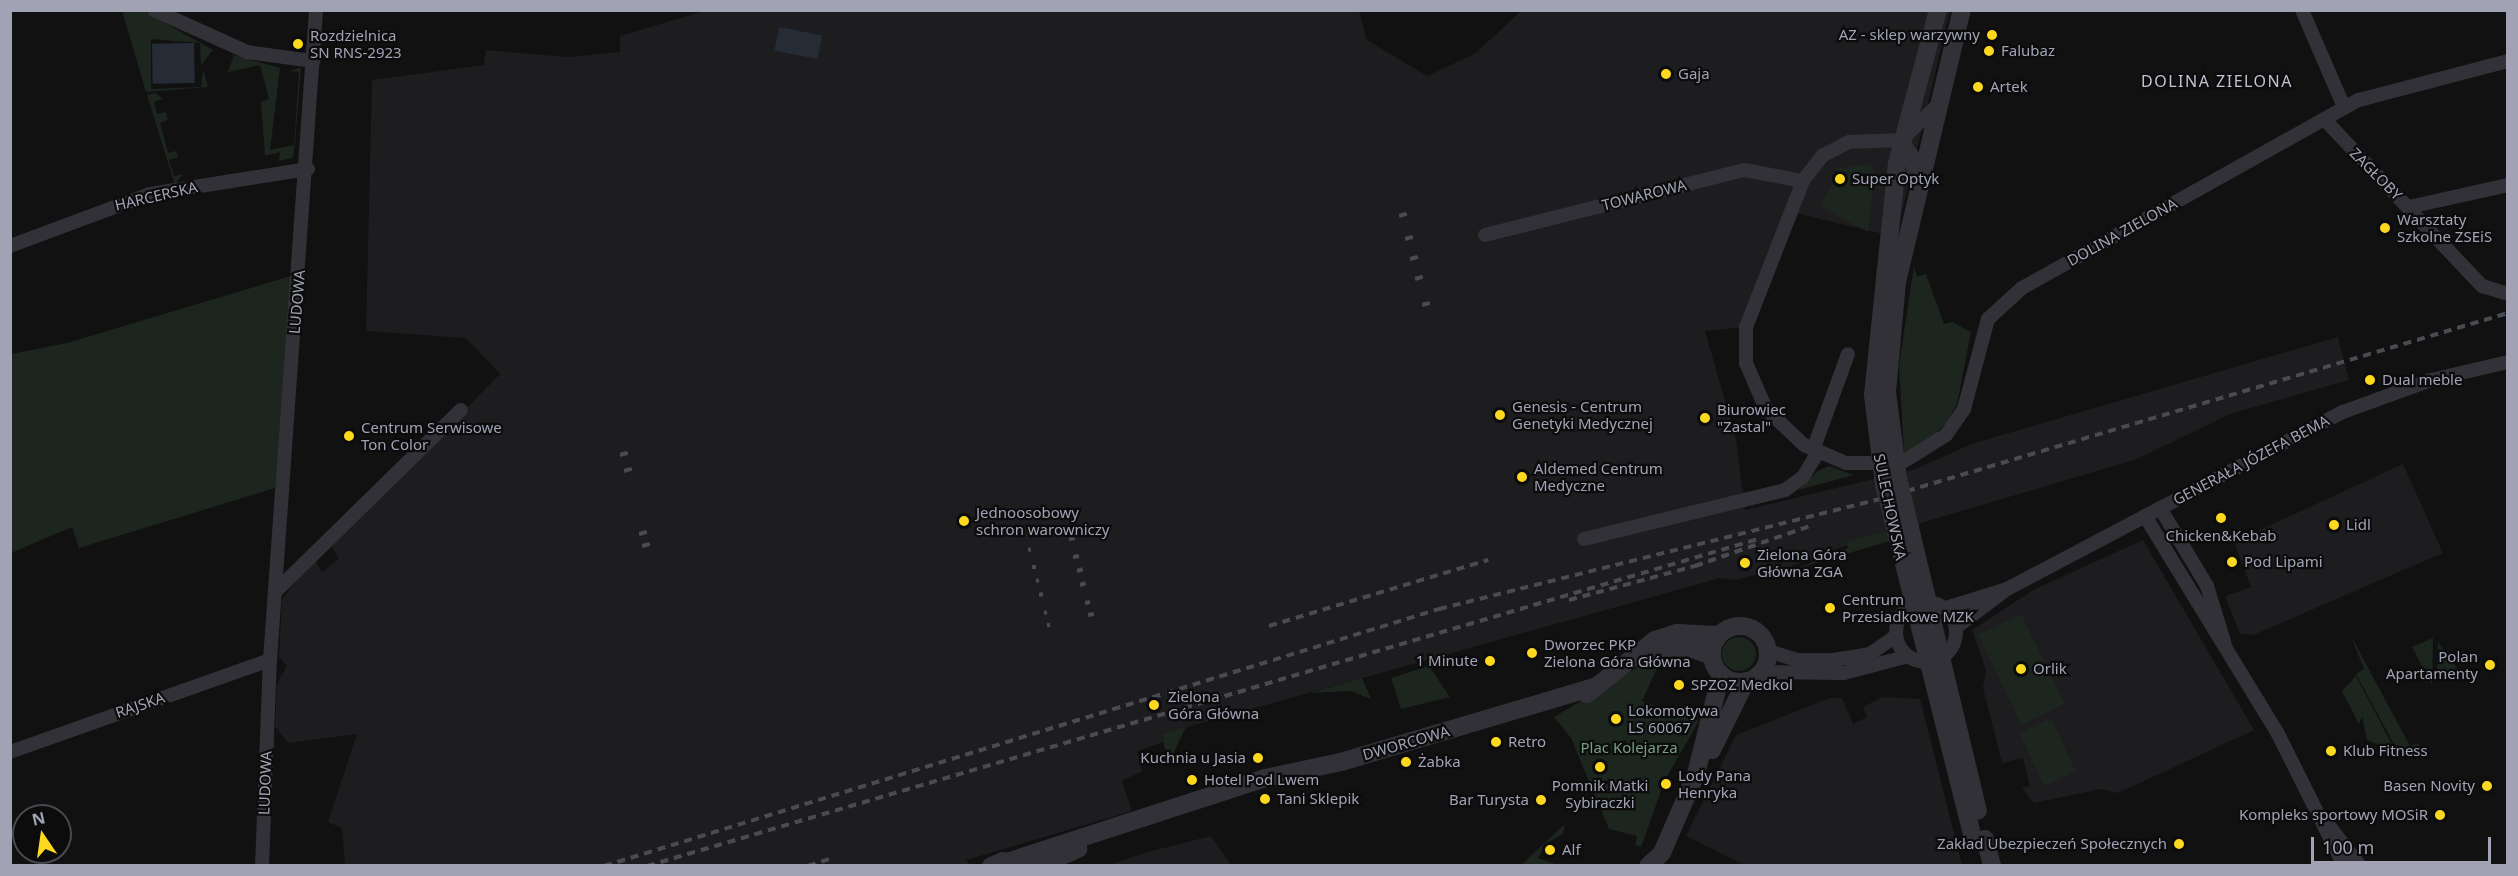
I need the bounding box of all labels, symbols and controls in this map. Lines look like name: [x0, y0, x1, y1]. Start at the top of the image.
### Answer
place label: Rozdzielnica SN RNS-2923: [310, 26, 402, 61]
place label: AZ - sklep warzywny: [1839, 26, 1980, 44]
marker: AZ - sklep warzywny: [1985, 28, 1999, 42]
marker: Rozdzielnica SN RNS-2923: [291, 37, 305, 51]
place label: Falubaz: [2001, 42, 2055, 60]
marker: Falubaz: [1982, 44, 1996, 58]
place label: Gaja: [1678, 65, 1710, 83]
marker: Gaja: [1659, 67, 1673, 81]
district label: DOLINA ZIELONA: [2141, 71, 2293, 91]
place label: Artek: [1990, 78, 2028, 96]
marker: Artek: [1971, 80, 1985, 94]
street label: ZAGŁOBY: [2346, 144, 2406, 204]
place label: Super Optyk: [1852, 170, 1939, 188]
marker: Super Optyk: [1833, 172, 1847, 186]
street label: TOWAROWA: [1600, 176, 1688, 214]
street label: HARCERSKA: [113, 178, 199, 214]
street label: DOLINA ZIELONA: [2064, 194, 2180, 270]
place label: Warsztaty Szkolne ZSEiS: [2397, 210, 2492, 245]
marker: Warsztaty Szkolne ZSEiS: [2378, 221, 2392, 235]
street label: LUDOWA: [285, 269, 309, 335]
place label: Dual meble: [2382, 371, 2462, 389]
marker: Dual meble: [2363, 373, 2377, 387]
place label: Genesis - Centrum Genetyki Medycznej: [1512, 397, 1653, 432]
place label: Biurowiec "Zastal": [1717, 400, 1786, 435]
marker: Genesis - Centrum Genetyki Medycznej: [1493, 408, 1507, 422]
marker: Biurowiec "Zastal": [1698, 411, 1712, 425]
street label: GENERAŁA JÓZEFA BEMA: [2170, 411, 2332, 509]
place label: Centrum Serwisowe Ton Color: [361, 418, 502, 453]
marker: Centrum Serwisowe Ton Color: [342, 429, 356, 443]
street label: SULECHOWSKA: [1870, 452, 1910, 562]
place label: Aldemed Centrum Medyczne: [1534, 459, 1663, 494]
marker: Aldemed Centrum Medyczne: [1515, 470, 1529, 484]
place label: Jednoosobowy schron warowniczy: [976, 503, 1109, 538]
marker: Chicken&Kebab: [2214, 511, 2228, 525]
marker: Jednoosobowy schron warowniczy: [957, 514, 971, 528]
place label: Lidl: [2346, 516, 2371, 534]
marker: Lidl: [2327, 518, 2341, 532]
place label: Chicken&Kebab: [2165, 527, 2277, 545]
place label: Zielona Góra Główna ZGA: [1757, 545, 1847, 580]
place label: Pod Lipami: [2244, 553, 2323, 571]
marker: Pod Lipami: [2225, 555, 2239, 569]
marker: Zielona Góra Główna ZGA: [1738, 556, 1752, 570]
place label: Centrum Przesiadkowe MZK: [1842, 590, 1974, 625]
marker: Centrum Przesiadkowe MZK: [1823, 601, 1837, 615]
place label: Dworzec PKP Zielona Góra Główna: [1544, 635, 1691, 670]
marker: Dworzec PKP Zielona Góra Główna: [1525, 646, 1539, 660]
place label: Polan Apartamenty: [2386, 647, 2478, 682]
place label: 1 Minute: [1416, 652, 1478, 670]
marker: 1 Minute: [1483, 654, 1497, 668]
marker: Polan Apartamenty: [2483, 658, 2497, 672]
place label: Orlik: [2033, 660, 2067, 678]
marker: Orlik: [2014, 662, 2028, 676]
place label: SPZOZ Medkol: [1691, 676, 1793, 694]
marker: SPZOZ Medkol: [1672, 678, 1686, 692]
place label: Zielona Góra Główna: [1168, 687, 1259, 722]
street label: RAJSKA: [113, 688, 167, 722]
marker: Zielona Góra Główna: [1145, 696, 1163, 714]
place label: Lokomotywa LS 60067: [1628, 701, 1718, 736]
marker: Lokomotywa LS 60067: [1609, 712, 1623, 726]
street label: DWORCOWA: [1361, 722, 1451, 764]
place label: Retro: [1508, 733, 1546, 751]
marker: Retro: [1489, 735, 1503, 749]
park label: Plac Kolejarza: [1580, 739, 1678, 757]
place label: Klub Fitness: [2343, 742, 2428, 760]
marker: Klub Fitness: [2324, 744, 2338, 758]
place label: Kuchnia u Jasia: [1140, 749, 1246, 767]
street label: LUDOWA: [255, 751, 275, 815]
marker: Kuchnia u Jasia: [1251, 751, 1265, 765]
place label: Żabka: [1418, 753, 1461, 771]
marker: Żabka: [1399, 755, 1413, 769]
marker: Pomnik Matki Sybiraczki: [1593, 760, 1607, 774]
place label: Lody Pana Henryka: [1678, 766, 1751, 801]
place label: Hotel Pod Lwem: [1204, 771, 1319, 789]
marker: Hotel Pod Lwem: [1185, 773, 1199, 787]
place label: Pomnik Matki Sybiraczki: [1552, 776, 1648, 811]
marker: Lody Pana Henryka: [1659, 777, 1673, 791]
place label: Basen Novity: [2383, 777, 2475, 795]
marker: Basen Novity: [2480, 779, 2494, 793]
place label: Tani Sklepik: [1277, 790, 1359, 808]
place label: Bar Turysta: [1449, 791, 1529, 809]
marker: Tani Sklepik: [1258, 792, 1272, 806]
marker: Bar Turysta: [1534, 793, 1548, 807]
north arrow: [12, 804, 72, 864]
text: N: [30, 806, 47, 831]
place label: Kompleks sportowy MOSiR: [2239, 806, 2428, 824]
marker: Kompleks sportowy MOSiR: [2433, 808, 2447, 822]
scale bar: [2314, 825, 2494, 863]
place label: Zakład Ubezpieczeń Społecznych: [1937, 835, 2167, 853]
text: 100 m: [2322, 835, 2374, 859]
marker: Zakład Ubezpieczeń Społecznych: [2172, 837, 2186, 851]
place label: Alf: [1562, 841, 1581, 859]
marker: Alf: [1543, 843, 1557, 857]

